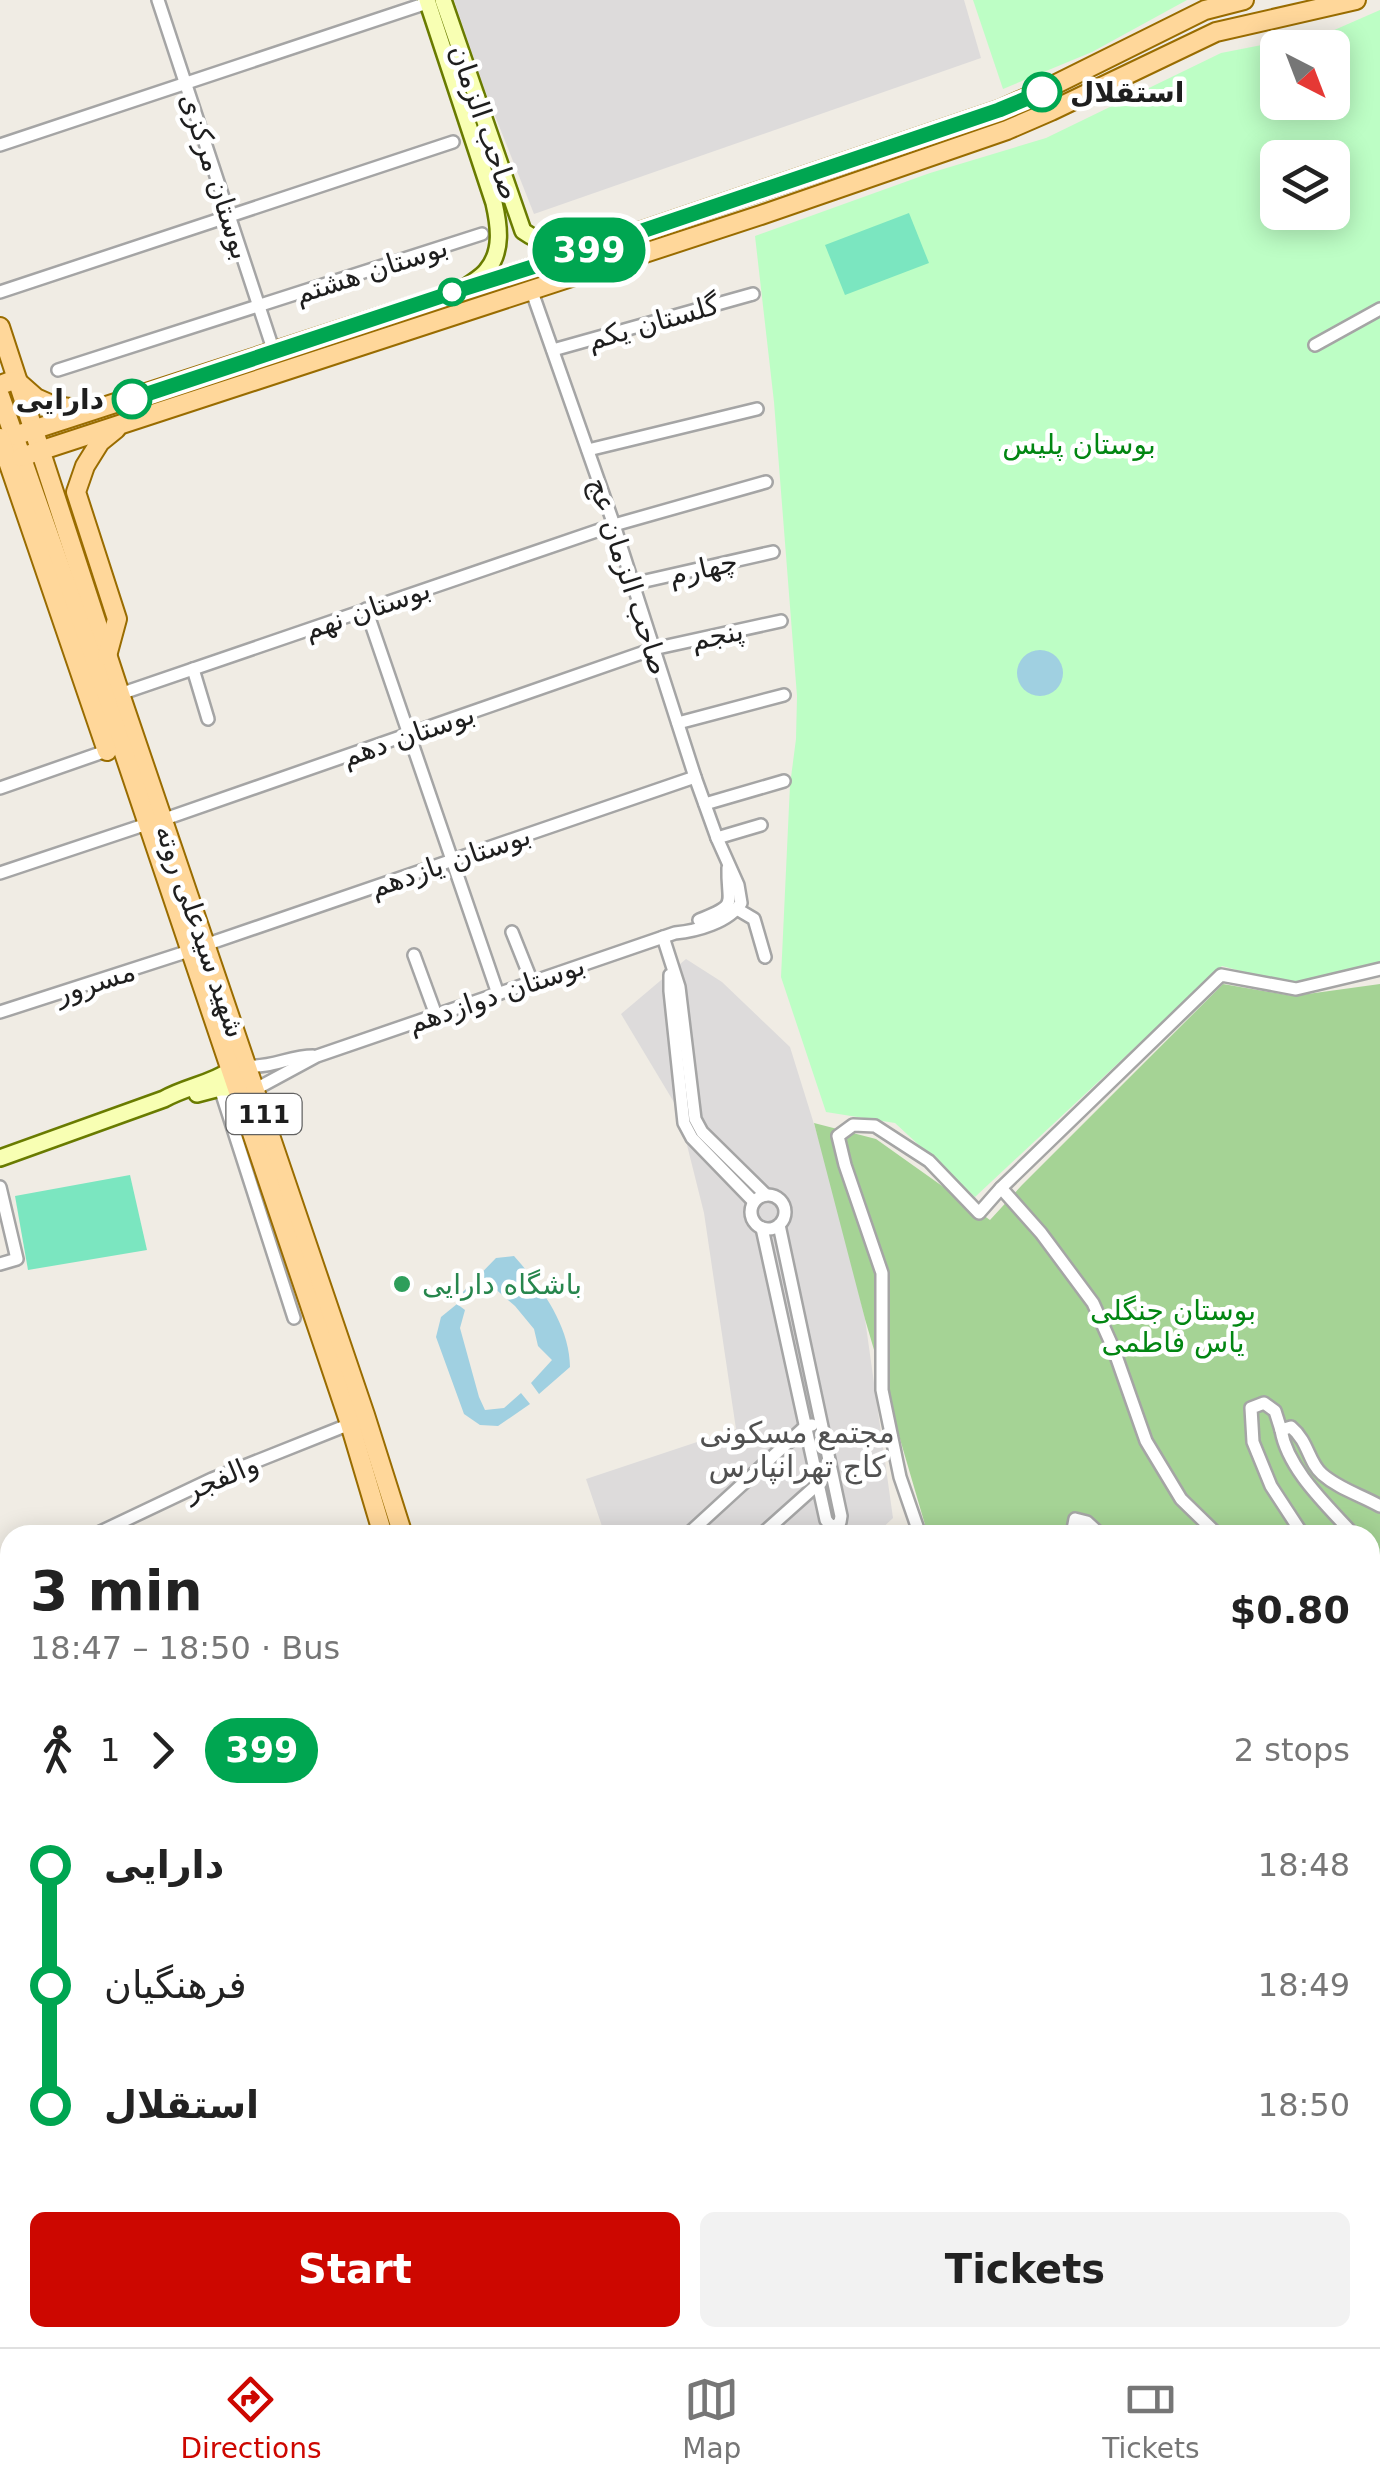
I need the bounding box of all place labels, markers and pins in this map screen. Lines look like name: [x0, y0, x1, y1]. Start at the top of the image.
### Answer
marker: استقلال: [1023, 73, 1061, 111]
place label: استقلال: [1070, 76, 1184, 109]
unlabelled marker: [439, 279, 465, 305]
marker: دارایی: [113, 380, 151, 418]
place label: دارایی: [15, 383, 104, 416]
place label: باشگاه دارایی: [422, 1268, 582, 1301]
marker: باشگاه دارایی: [391, 1273, 413, 1295]

